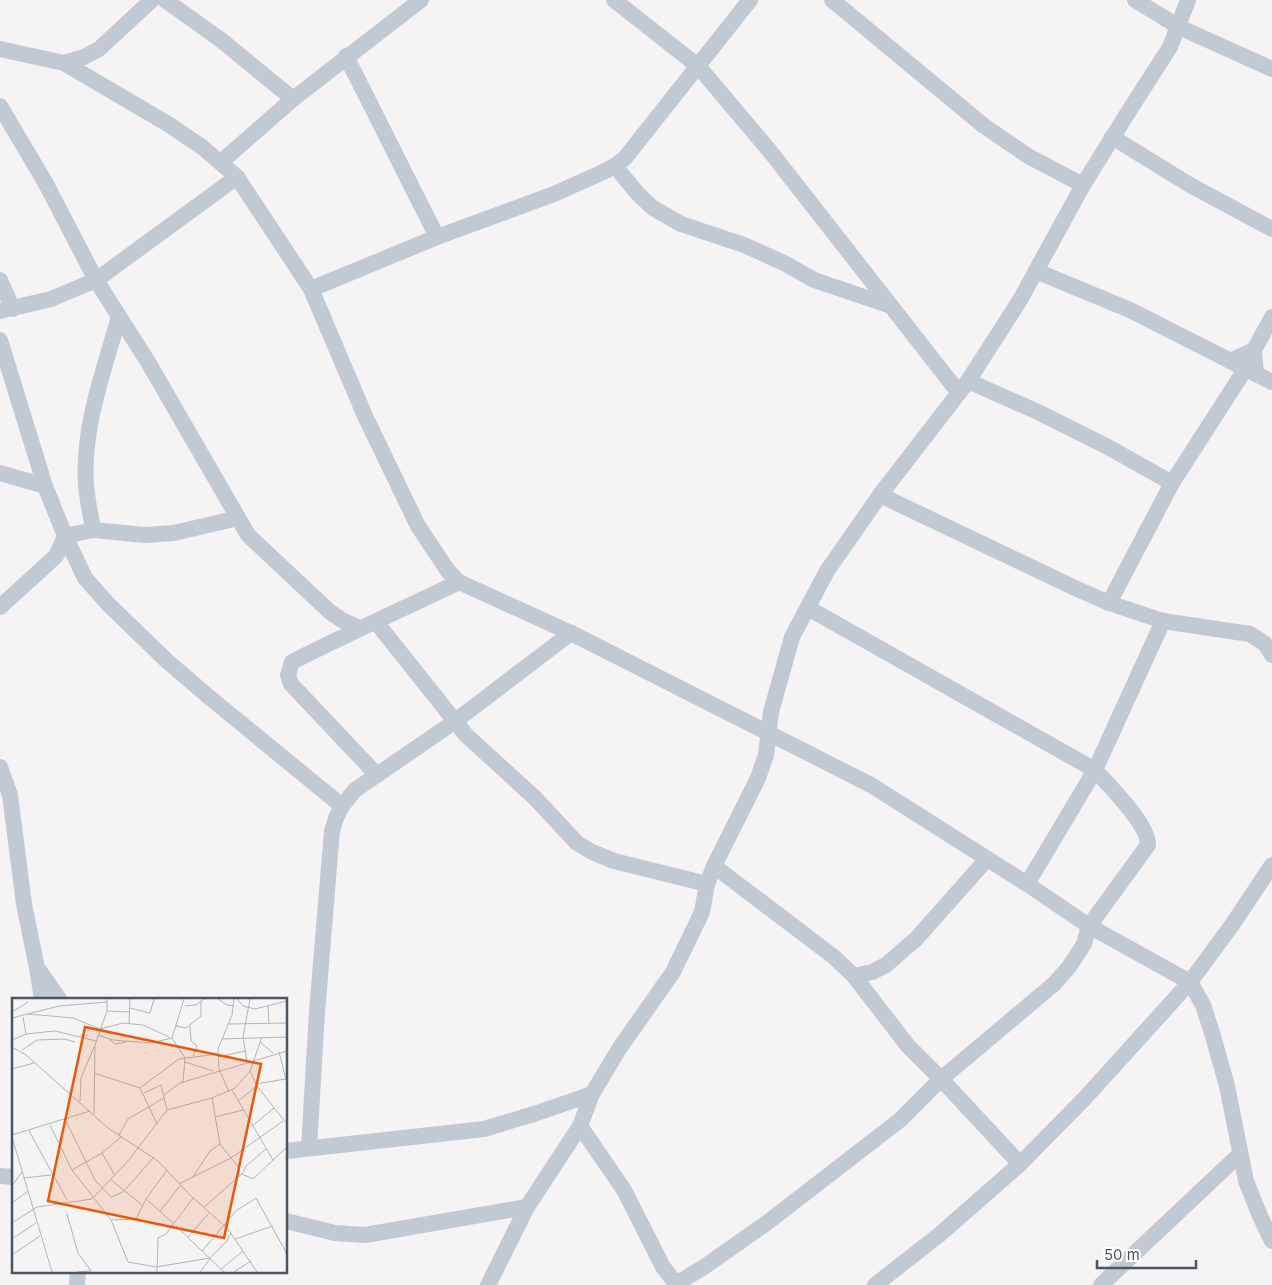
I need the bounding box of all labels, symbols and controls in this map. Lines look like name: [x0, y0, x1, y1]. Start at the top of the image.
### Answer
inset map: [12, 998, 288, 1272]
scale bar: [1097, 1238, 1196, 1270]
text: 50 m: [1104, 1245, 1140, 1264]

